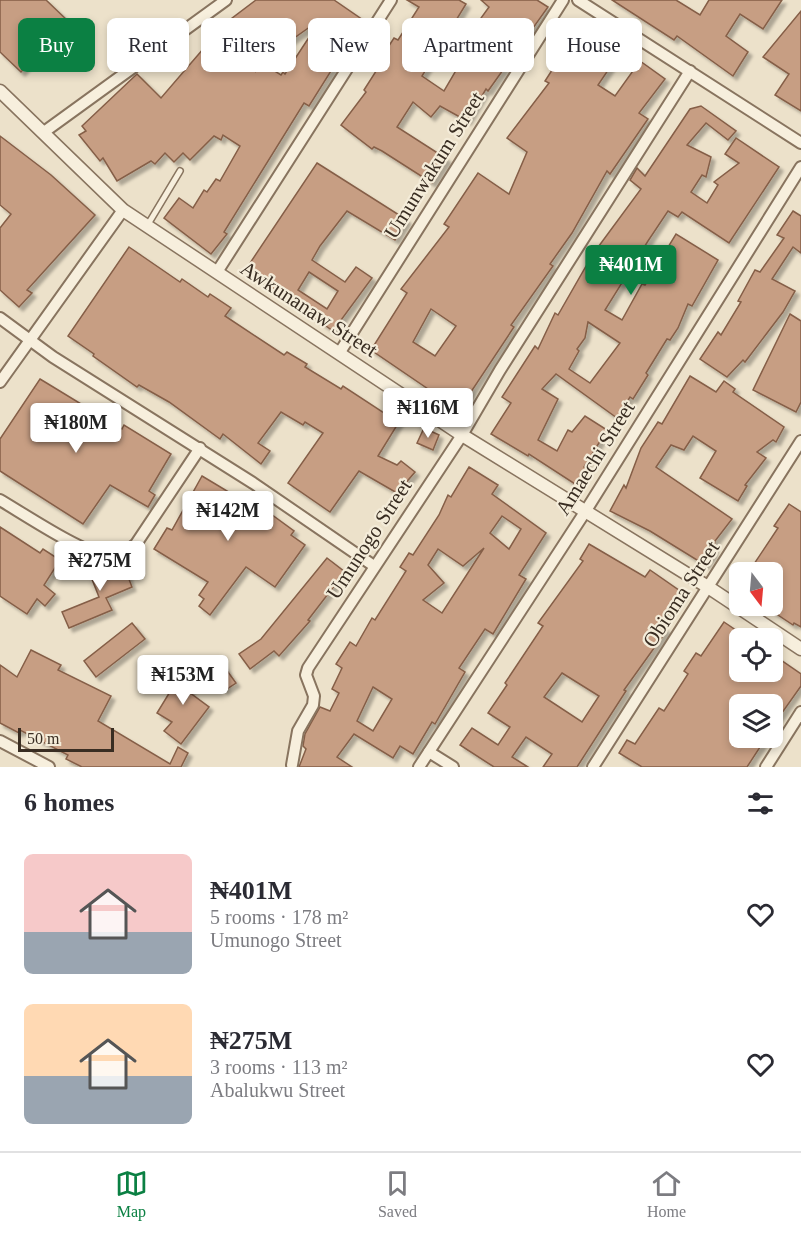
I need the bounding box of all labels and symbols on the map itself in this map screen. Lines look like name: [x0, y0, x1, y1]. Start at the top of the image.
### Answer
street label: Umunwakum Street: [379, 87, 489, 243]
pin: ₦401M: [589, 245, 673, 296]
street label: Awkunanaw Street: [236, 256, 382, 362]
pin: ₦116M: [386, 388, 470, 439]
street label: Amaechi Street: [550, 396, 640, 519]
pin: ₦180M: [34, 403, 118, 454]
street label: Umunogo Street: [321, 474, 417, 604]
pin: ₦142M: [186, 491, 270, 542]
street label: Obioma Street: [638, 536, 724, 652]
pin: ₦275M: [58, 541, 142, 592]
north arrow: [729, 562, 783, 616]
pin: ₦153M: [141, 655, 225, 706]
scale bar: [18, 725, 114, 752]

